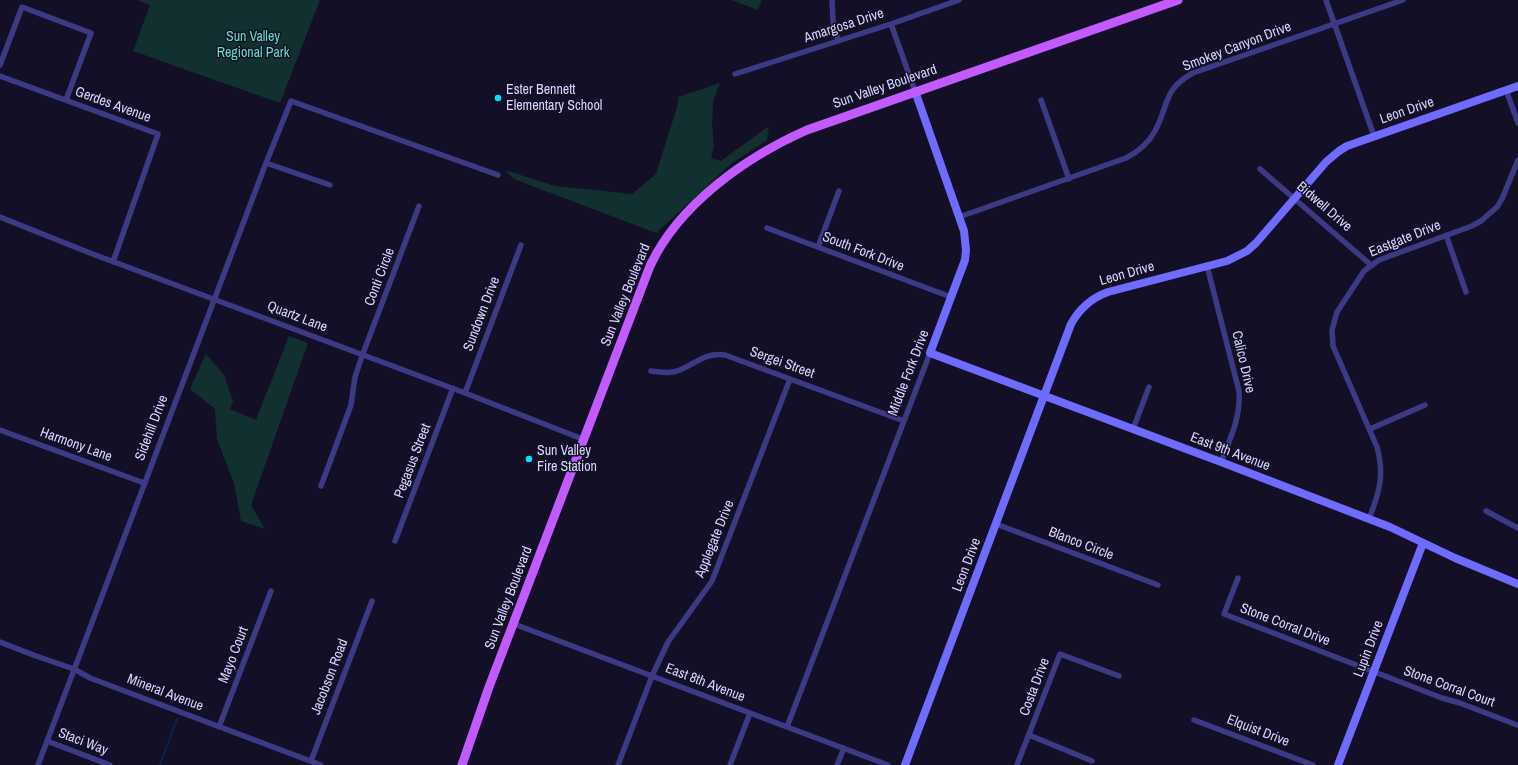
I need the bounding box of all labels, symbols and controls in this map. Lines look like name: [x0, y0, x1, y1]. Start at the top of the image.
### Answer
street label: Amargosa Drive: [802, 5, 886, 47]
street label: Smokey Canyon Drive: [1180, 19, 1294, 75]
park label: Sun Valley Regional Park: [217, 29, 289, 62]
street label: Sun Valley Boulevard: [831, 61, 939, 113]
place label: Ester Bennett Elementary School: [506, 82, 602, 114]
street label: Gerdes Avenue: [73, 83, 153, 127]
marker: Ester Bennett Elementary School: [493, 93, 503, 103]
street label: Leon Drive: [1378, 94, 1436, 128]
street label: Bidwell Drive: [1293, 178, 1355, 236]
street label: Eastgate Drive: [1367, 217, 1443, 261]
street label: South Fork Drive: [820, 229, 906, 275]
street label: Sun Valley Boulevard: [598, 241, 654, 349]
street label: Conti Circle: [361, 246, 399, 308]
street label: Leon Drive: [1098, 258, 1156, 290]
street label: Sundown Drive: [460, 274, 504, 354]
street label: Quartz Lane: [264, 298, 330, 336]
street label: Middle Fork Drive: [885, 328, 933, 418]
street label: Calico Drive: [1228, 329, 1258, 395]
street label: Sergei Street: [747, 344, 817, 382]
street label: Sidehill Drive: [132, 393, 172, 463]
street label: Pegasus Street: [391, 421, 435, 501]
street label: Harmony Lane: [38, 424, 114, 466]
street label: East 9th Avenue: [1188, 429, 1272, 475]
place label: Sun Valley Fire Station: [537, 443, 597, 476]
marker: Sun Valley Fire Station: [524, 454, 534, 464]
street label: Applegate Drive: [692, 498, 738, 580]
street label: Blanco Circle: [1046, 524, 1116, 564]
street label: Leon Drive: [949, 536, 985, 594]
street label: Sun Valley Boulevard: [482, 544, 536, 652]
street label: Stone Corral Drive: [1238, 600, 1332, 650]
street label: Lupin Drive: [1351, 618, 1387, 680]
street label: Mayo Court: [216, 624, 252, 686]
street label: Jacobson Road: [308, 637, 352, 717]
street label: Costa Drive: [1016, 656, 1054, 718]
street label: East 8th Avenue: [663, 660, 747, 706]
street label: Stone Corral Court: [1401, 663, 1497, 711]
street label: Mineral Avenue: [125, 671, 205, 715]
street label: Elquist Drive: [1224, 711, 1292, 751]
street label: Staci Way: [56, 725, 110, 759]

